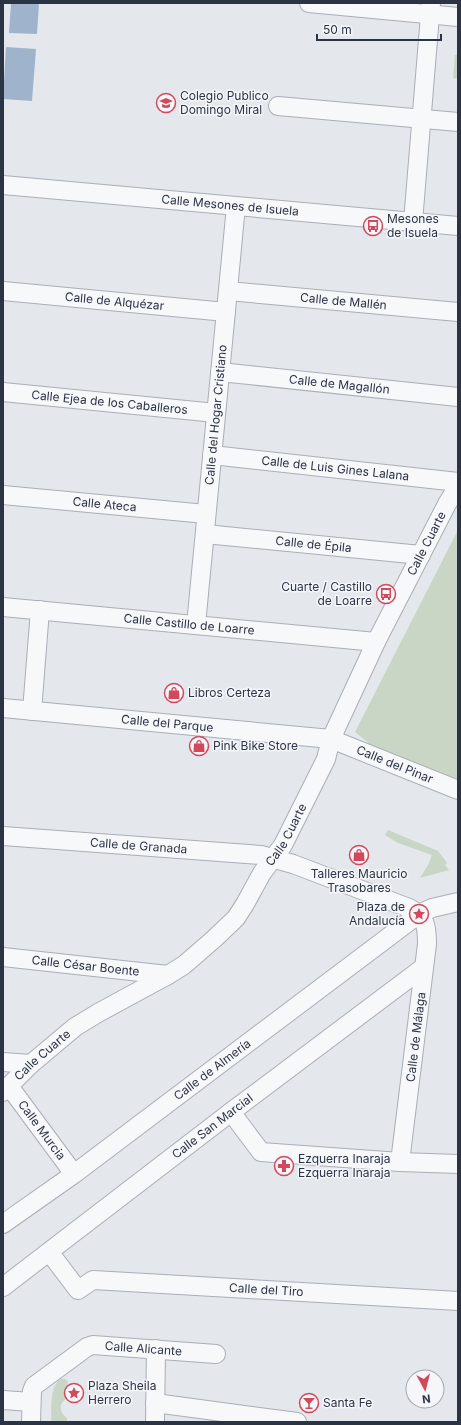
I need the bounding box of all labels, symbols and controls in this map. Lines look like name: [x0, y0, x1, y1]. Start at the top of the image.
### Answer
scale bar: [317, 16, 441, 42]
text: 50 m: [323, 22, 352, 37]
place label: Colegio Publico Domingo Miral: [180, 88, 269, 117]
school or university icon: Colegio Publico Domingo Miral: [155, 92, 177, 114]
street label: Calle Mesones de Isuela: [161, 191, 300, 219]
place label: Mesones de Isuela: [387, 211, 439, 240]
bus stop icon: Mesones de Isuela: [362, 215, 384, 237]
street label: Calle de Alquézar: [64, 289, 165, 313]
street label: Calle de Mallén: [300, 290, 388, 312]
street label: Calle del Hogar Cristiano: [201, 344, 230, 486]
street label: Calle de Magallón: [288, 371, 391, 397]
street label: Calle Ejea de los Caballeros: [31, 387, 188, 417]
street label: Calle de Luis Gines Lalana: [261, 452, 410, 484]
street label: Calle Ateca: [72, 494, 137, 514]
street label: Calle Cuarte: [404, 509, 449, 578]
street label: Calle de Épila: [275, 533, 352, 555]
place label: Cuarte / Castillo de Loarre: [281, 579, 372, 608]
bus stop icon: Cuarte / Castillo de Loarre: [375, 583, 397, 605]
street label: Calle Castillo de Loarre: [123, 610, 255, 638]
shop icon: Libros Certeza: [163, 682, 185, 704]
place label: Libros Certeza: [188, 685, 271, 700]
street label: Calle del Parque: [121, 711, 214, 735]
shop icon: Pink Bike Store: [188, 735, 210, 757]
place label: Pink Bike Store: [213, 738, 298, 753]
street label: Calle del Pinar: [354, 742, 436, 786]
street label: Calle Cuarte: [262, 801, 310, 869]
street label: Calle de Granada: [89, 834, 188, 857]
shop icon: Talleres Mauricio Trasobares: [348, 844, 370, 866]
place label: Talleres Mauricio Trasobares: [311, 866, 407, 895]
place label: Plaza de Andalucía: [349, 899, 405, 928]
place icon: Plaza de Andalucía: [408, 903, 430, 925]
street label: Calle César Boente: [31, 952, 140, 979]
street label: Calle de Málaga: [403, 991, 428, 1083]
street label: Calle Cuarte: [11, 1026, 73, 1083]
street label: Calle de Almería: [171, 1036, 253, 1103]
street label: Calle San Marcial: [169, 1090, 256, 1162]
street label: Calle Murcia: [15, 1097, 69, 1163]
place label: Ezquerra Inaraja Ezquerra Inaraja: [298, 1151, 390, 1180]
pharmacy icon: Ezquerra Inaraja Ezquerra Inaraja: [273, 1155, 295, 1177]
street label: Calle del Tiro: [229, 1280, 304, 1299]
street label: Calle Alicante: [104, 1338, 183, 1358]
north arrow: [405, 1369, 445, 1409]
place label: Plaza Sheila Herrero: [88, 1378, 156, 1407]
place icon: Plaza Sheila Herrero: [63, 1382, 85, 1404]
text: N: [421, 1391, 431, 1406]
bar icon: Santa Fe: [298, 1392, 320, 1414]
place label: Santa Fe: [323, 1395, 372, 1410]

